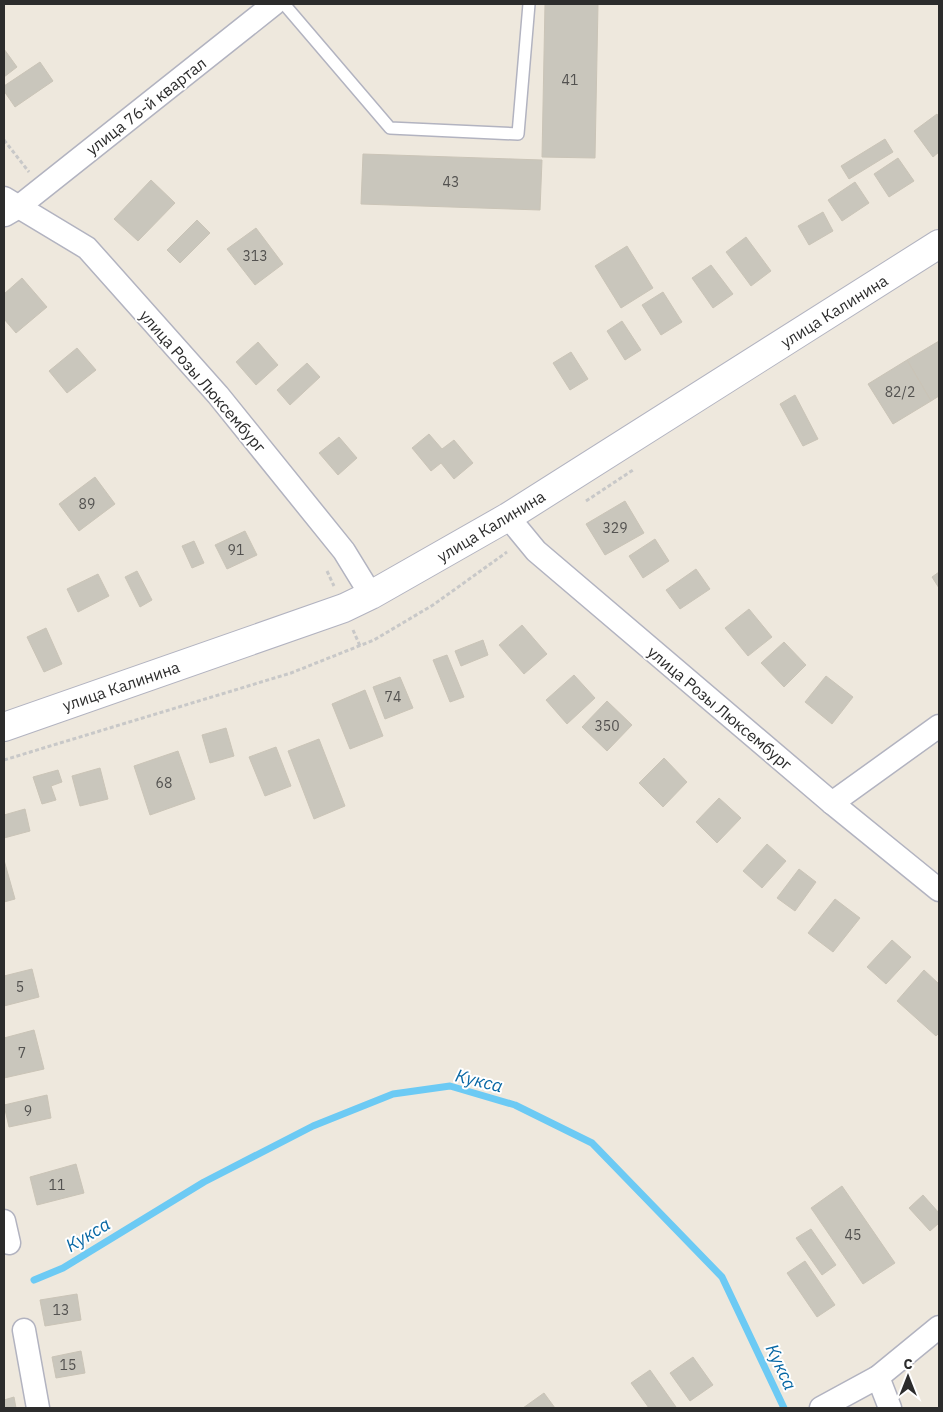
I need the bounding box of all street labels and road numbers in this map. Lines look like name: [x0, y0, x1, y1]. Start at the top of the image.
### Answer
street label: улица 76-й квартал: [82, 53, 210, 159]
street label: улица Калинина: [777, 270, 892, 352]
street label: улица Розы Люксембург: [136, 305, 271, 457]
street label: улица Калинина: [433, 486, 549, 566]
street label: улица Розы Люксембург: [644, 642, 796, 774]
street label: улица Калинина: [60, 656, 183, 715]

